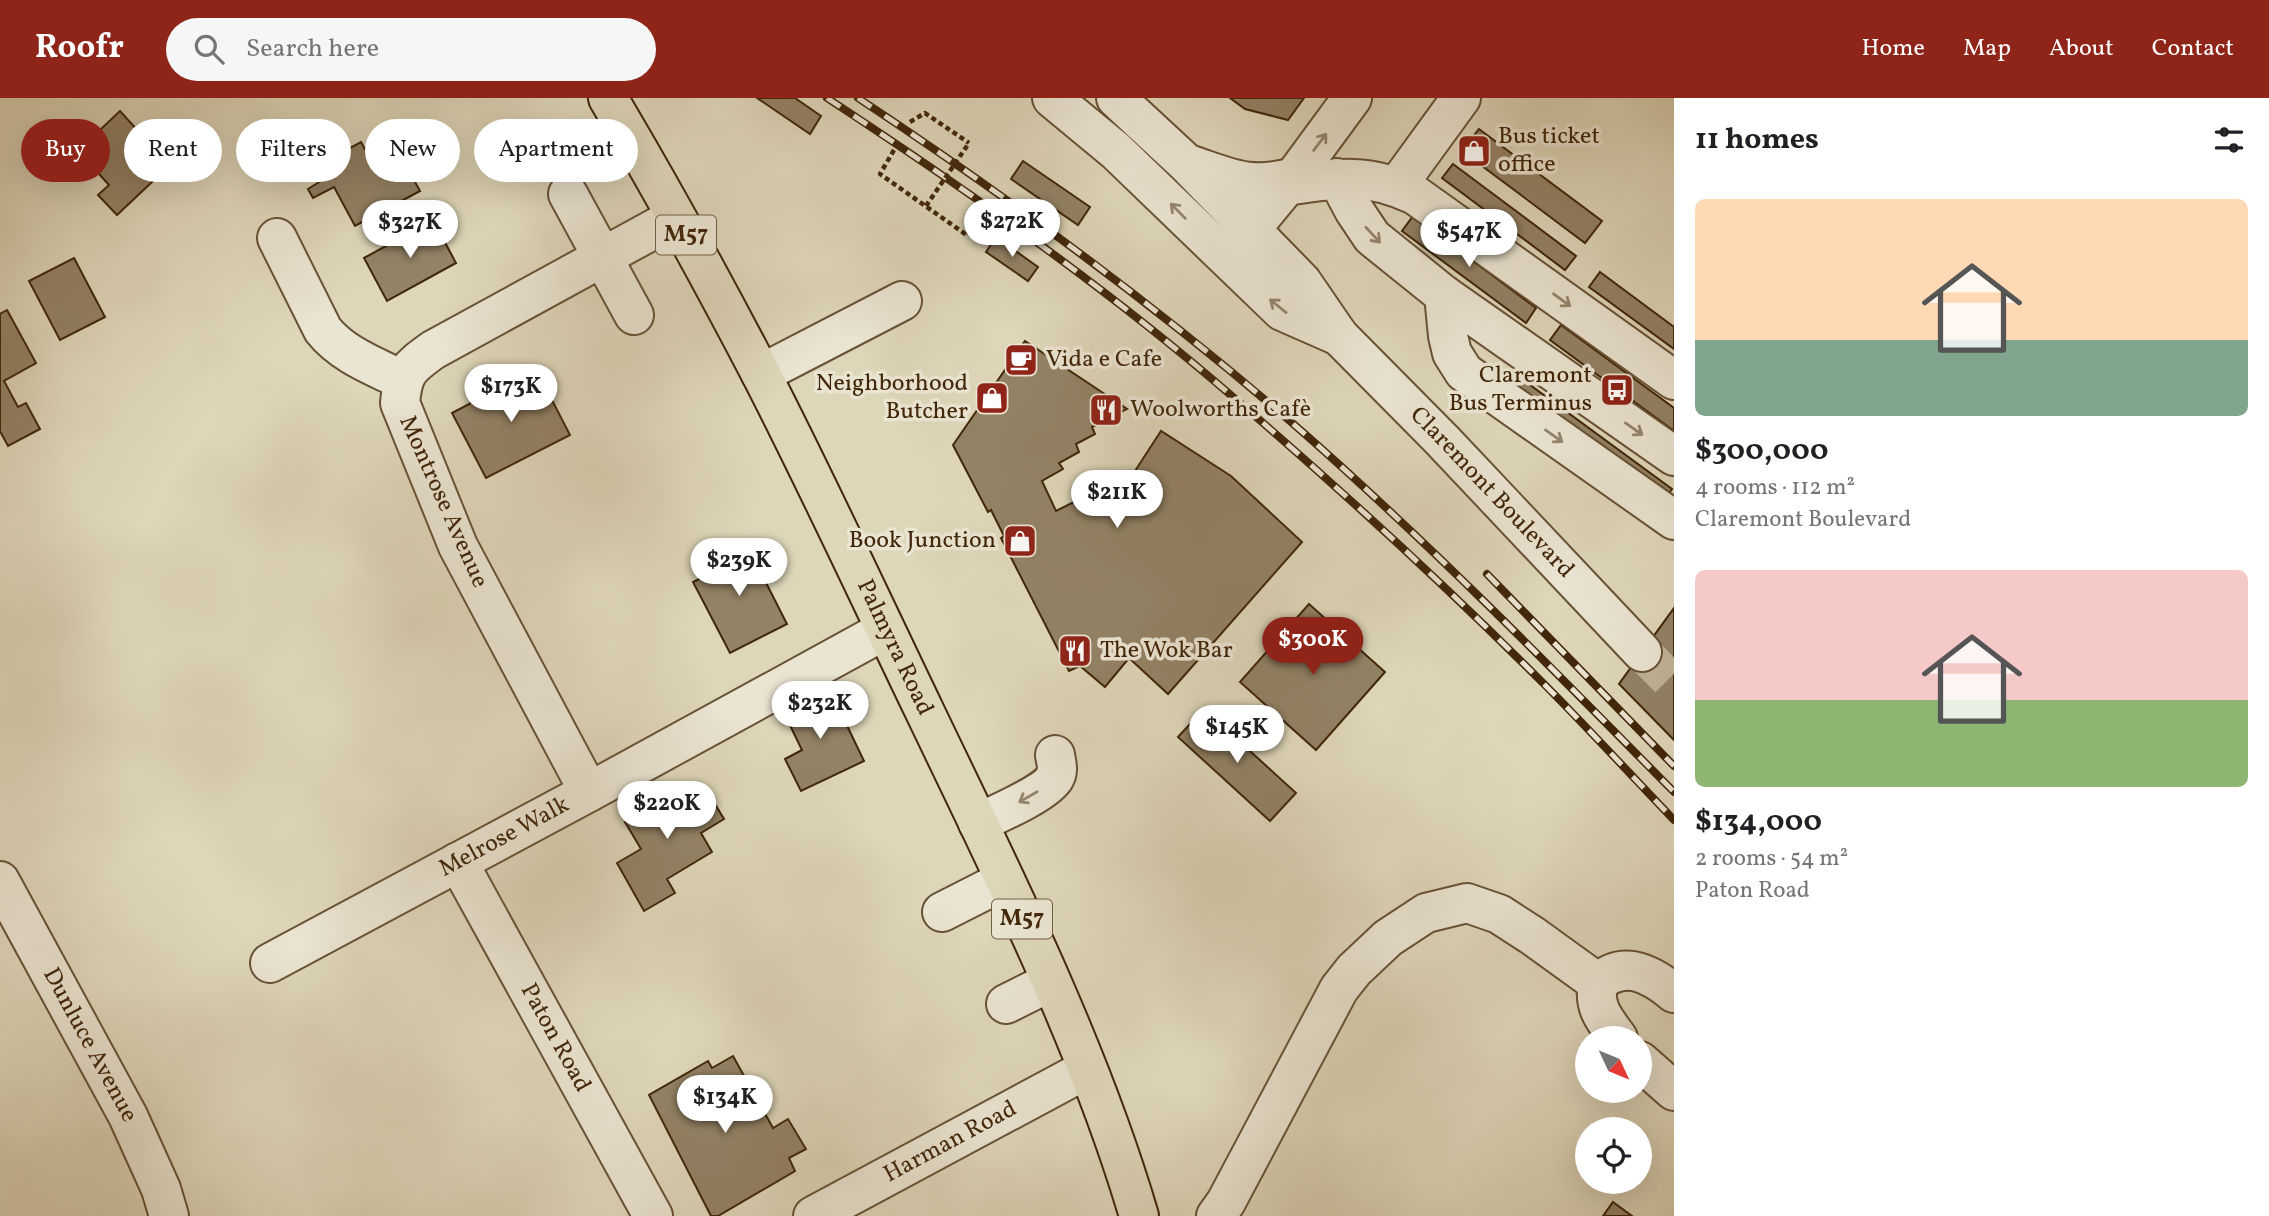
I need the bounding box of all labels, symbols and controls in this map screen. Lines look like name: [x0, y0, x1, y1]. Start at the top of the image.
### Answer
search box: [166, 18, 656, 81]
text: Roofr: [35, 26, 124, 72]
icon: search: [190, 30, 228, 68]
text: Search here: [246, 31, 379, 67]
text: Home: [1861, 32, 1925, 66]
text: Map: [1963, 32, 2011, 66]
text: About: [2049, 32, 2114, 66]
text: Contact: [2152, 32, 2234, 66]
chip: Buy: [21, 119, 110, 182]
chip: Rent: [124, 119, 222, 182]
chip: Filters: [236, 119, 351, 182]
chip: New: [365, 119, 460, 182]
chip: Apartment: [474, 119, 638, 182]
text: 11 homes: [1695, 119, 1819, 161]
place label: Bus ticket office: [1498, 120, 1600, 182]
icon: filters: [2210, 121, 2248, 159]
shop icon: Bus ticket office: [1455, 132, 1493, 170]
one-way arrow: [1312, 134, 1327, 152]
pin: $327K: [361, 200, 459, 260]
pin: $272K: [963, 200, 1061, 259]
one-way arrow: [1169, 202, 1186, 219]
text: $272K: [980, 206, 1044, 238]
text: $327K: [378, 207, 442, 239]
pin: $547K: [1420, 209, 1518, 269]
road number: M57: [656, 216, 716, 254]
text: $547K: [1436, 216, 1502, 248]
one-way arrow: [1365, 226, 1381, 244]
icon: home: [1909, 245, 2035, 371]
one-way arrow: [1552, 293, 1571, 307]
one-way arrow: [1269, 298, 1287, 313]
cafe icon: Vida e Cafe: [1002, 341, 1040, 379]
place label: Vida e Cafe: [1046, 343, 1162, 377]
place label: Claremont Bus Terminus: [1449, 359, 1592, 421]
pin: $173K: [462, 364, 560, 424]
place label: Neighborhood Butcher: [816, 367, 968, 429]
text: $173K: [480, 371, 542, 403]
bus stop icon: Claremont Bus Terminus: [1598, 371, 1636, 409]
shop icon: Neighborhood Butcher: [973, 379, 1011, 417]
restaurant icon: Woolworths Cafè: [1087, 391, 1125, 429]
place label: Woolworths Cafè: [1130, 393, 1311, 427]
street label: Claremont Boulevard: [1401, 399, 1582, 586]
street label: Montrose Avenue: [390, 411, 496, 593]
one-way arrow: [1624, 421, 1643, 436]
one-way arrow: [1544, 428, 1563, 443]
text: $300,000: [1695, 430, 1829, 472]
pin: $211K: [1068, 470, 1166, 530]
text: 4 rooms · 112 m²: [1695, 472, 1855, 504]
text: $211K: [1087, 477, 1147, 509]
text: Claremont Boulevard: [1695, 504, 1911, 536]
shop icon: Book Junction: [1001, 522, 1039, 560]
place label: Book Junction: [849, 524, 996, 558]
pin: $239K: [690, 538, 788, 598]
text: $239K: [706, 545, 772, 577]
street label: Palmyra Road: [847, 574, 941, 722]
icon: home: [1909, 616, 2035, 742]
pin: $300K: [1264, 618, 1362, 677]
text: $300K: [1278, 624, 1348, 656]
restaurant icon: The Wok Bar: [1056, 632, 1094, 670]
place label: The Wok Bar: [1100, 634, 1233, 668]
pin: $232K: [771, 682, 869, 741]
text: $232K: [788, 688, 852, 720]
pin: $145K: [1188, 706, 1286, 765]
text: $145K: [1205, 712, 1269, 744]
pin: $220K: [618, 782, 716, 841]
street label: Melrose Walk: [433, 788, 576, 886]
text: $220K: [633, 788, 701, 820]
one-way arrow: [1019, 790, 1039, 804]
text: $134,000: [1695, 801, 1822, 843]
text: 2 rooms · 54 m²: [1695, 843, 1848, 875]
text: Paton Road: [1695, 875, 1810, 907]
road number: M57: [992, 900, 1052, 939]
street label: Dunluce Avenue: [33, 962, 145, 1129]
street label: Paton Road: [511, 977, 599, 1099]
north arrow: [1575, 1026, 1652, 1102]
map controls: [1575, 1026, 1652, 1194]
pin: $134K: [676, 1076, 774, 1135]
text: $134K: [693, 1082, 757, 1114]
street label: Harman Road: [878, 1093, 1023, 1192]
button: locate: [1575, 1117, 1652, 1194]

